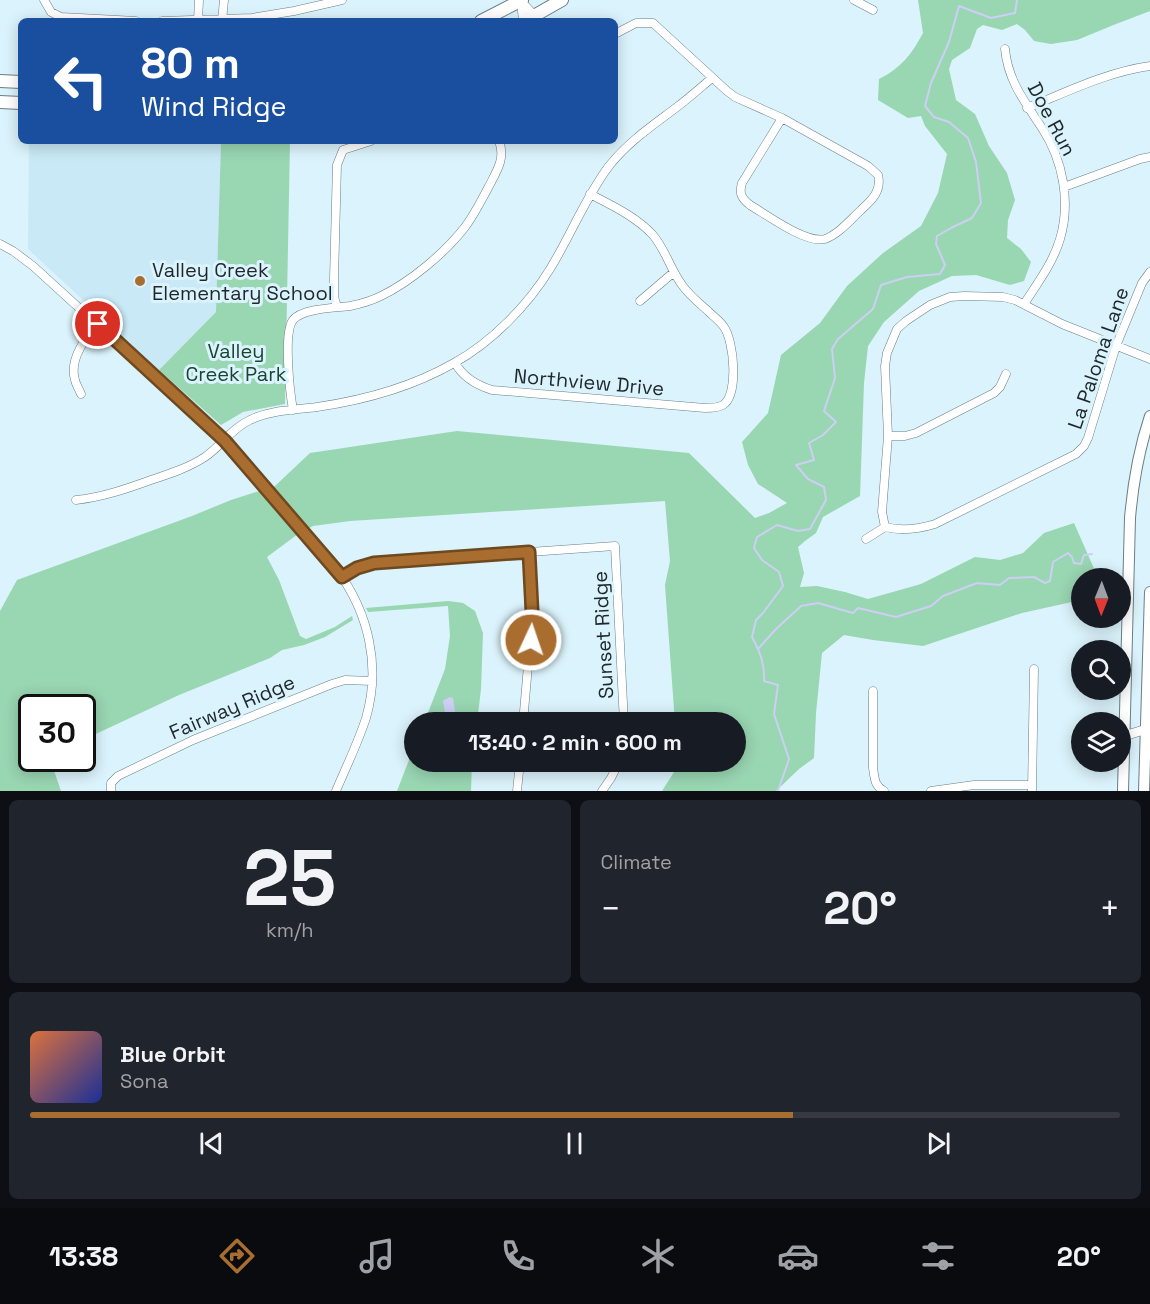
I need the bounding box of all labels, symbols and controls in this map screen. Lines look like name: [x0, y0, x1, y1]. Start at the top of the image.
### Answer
text: 80 m: [141, 37, 240, 90]
icon: left: [42, 42, 120, 120]
street label: Doe Run: [1022, 78, 1082, 160]
text: Wind Ridge: [141, 89, 286, 124]
place label: Valley Creek Elementary School: [152, 257, 333, 306]
marker: Valley Creek Elementary School: [133, 274, 147, 288]
street label: La Paloma Lane: [1062, 284, 1134, 432]
pin: [72, 298, 123, 349]
icon: arrive: [81, 307, 114, 340]
park label: Valley Creek Park: [185, 338, 287, 387]
street label: Northview Drive: [513, 362, 665, 402]
north arrow: [1071, 568, 1131, 628]
map controls: [1071, 568, 1131, 772]
street label: Sunset Ridge: [587, 570, 619, 700]
position arrow: [499, 608, 563, 672]
button: search: [1071, 640, 1131, 700]
street label: Fairway Ridge: [165, 669, 299, 745]
speed limit sign: 30: [18, 694, 96, 772]
button: layers: [1071, 712, 1131, 772]
text: 13:40 · 2 min · 600 m: [468, 728, 682, 756]
text: 25: [243, 828, 336, 928]
text: Climate: [601, 849, 672, 875]
text: 20°: [823, 880, 897, 937]
text: −: [601, 888, 621, 930]
text: +: [1100, 888, 1120, 930]
text: km/h: [266, 917, 314, 943]
text: Blue Orbit: [120, 1040, 226, 1068]
text: Sona: [120, 1068, 168, 1094]
icon: previous: [195, 1127, 228, 1160]
icon: pause: [558, 1127, 591, 1160]
icon: next: [922, 1127, 955, 1160]
icon: directions: [216, 1235, 258, 1277]
icon: music: [356, 1235, 398, 1277]
icon: phone: [497, 1235, 539, 1277]
icon: climate: [637, 1235, 679, 1277]
icon: car: [777, 1235, 819, 1277]
icon: filters: [917, 1235, 959, 1277]
text: 13:38: [49, 1239, 118, 1274]
text: 20°: [1057, 1239, 1101, 1274]

